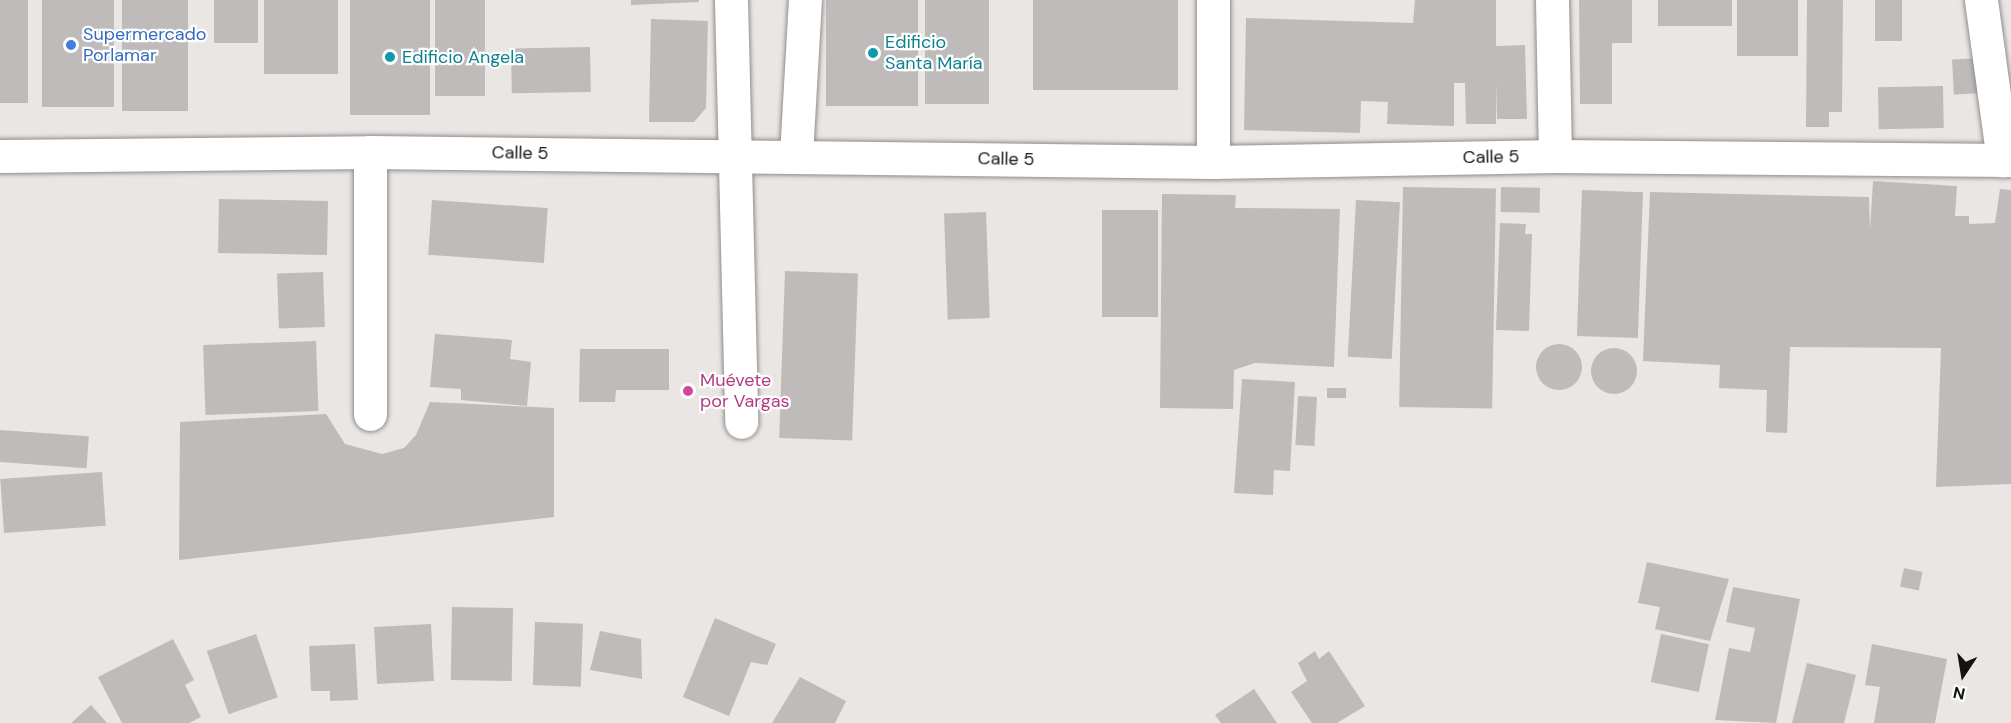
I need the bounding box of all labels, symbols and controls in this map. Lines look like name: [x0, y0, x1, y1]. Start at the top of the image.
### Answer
place label: Supermercado Porlamar: [83, 24, 207, 66]
place label: Edificio Santa María: [885, 32, 983, 74]
marker: Supermercado Porlamar: [64, 38, 78, 52]
place label: Edificio Angela: [402, 46, 524, 68]
marker: Edificio Santa María: [866, 46, 880, 60]
marker: Edificio Angela: [383, 50, 397, 64]
street label: Calle 5: [491, 142, 549, 164]
street label: Calle 5: [1462, 146, 1520, 168]
street label: Calle 5: [977, 148, 1035, 170]
place label: Muévete por Vargas: [700, 370, 790, 412]
marker: Muévete por Vargas: [681, 384, 695, 398]
north arrow: [1933, 645, 1993, 705]
text: N: [1951, 682, 1967, 705]

